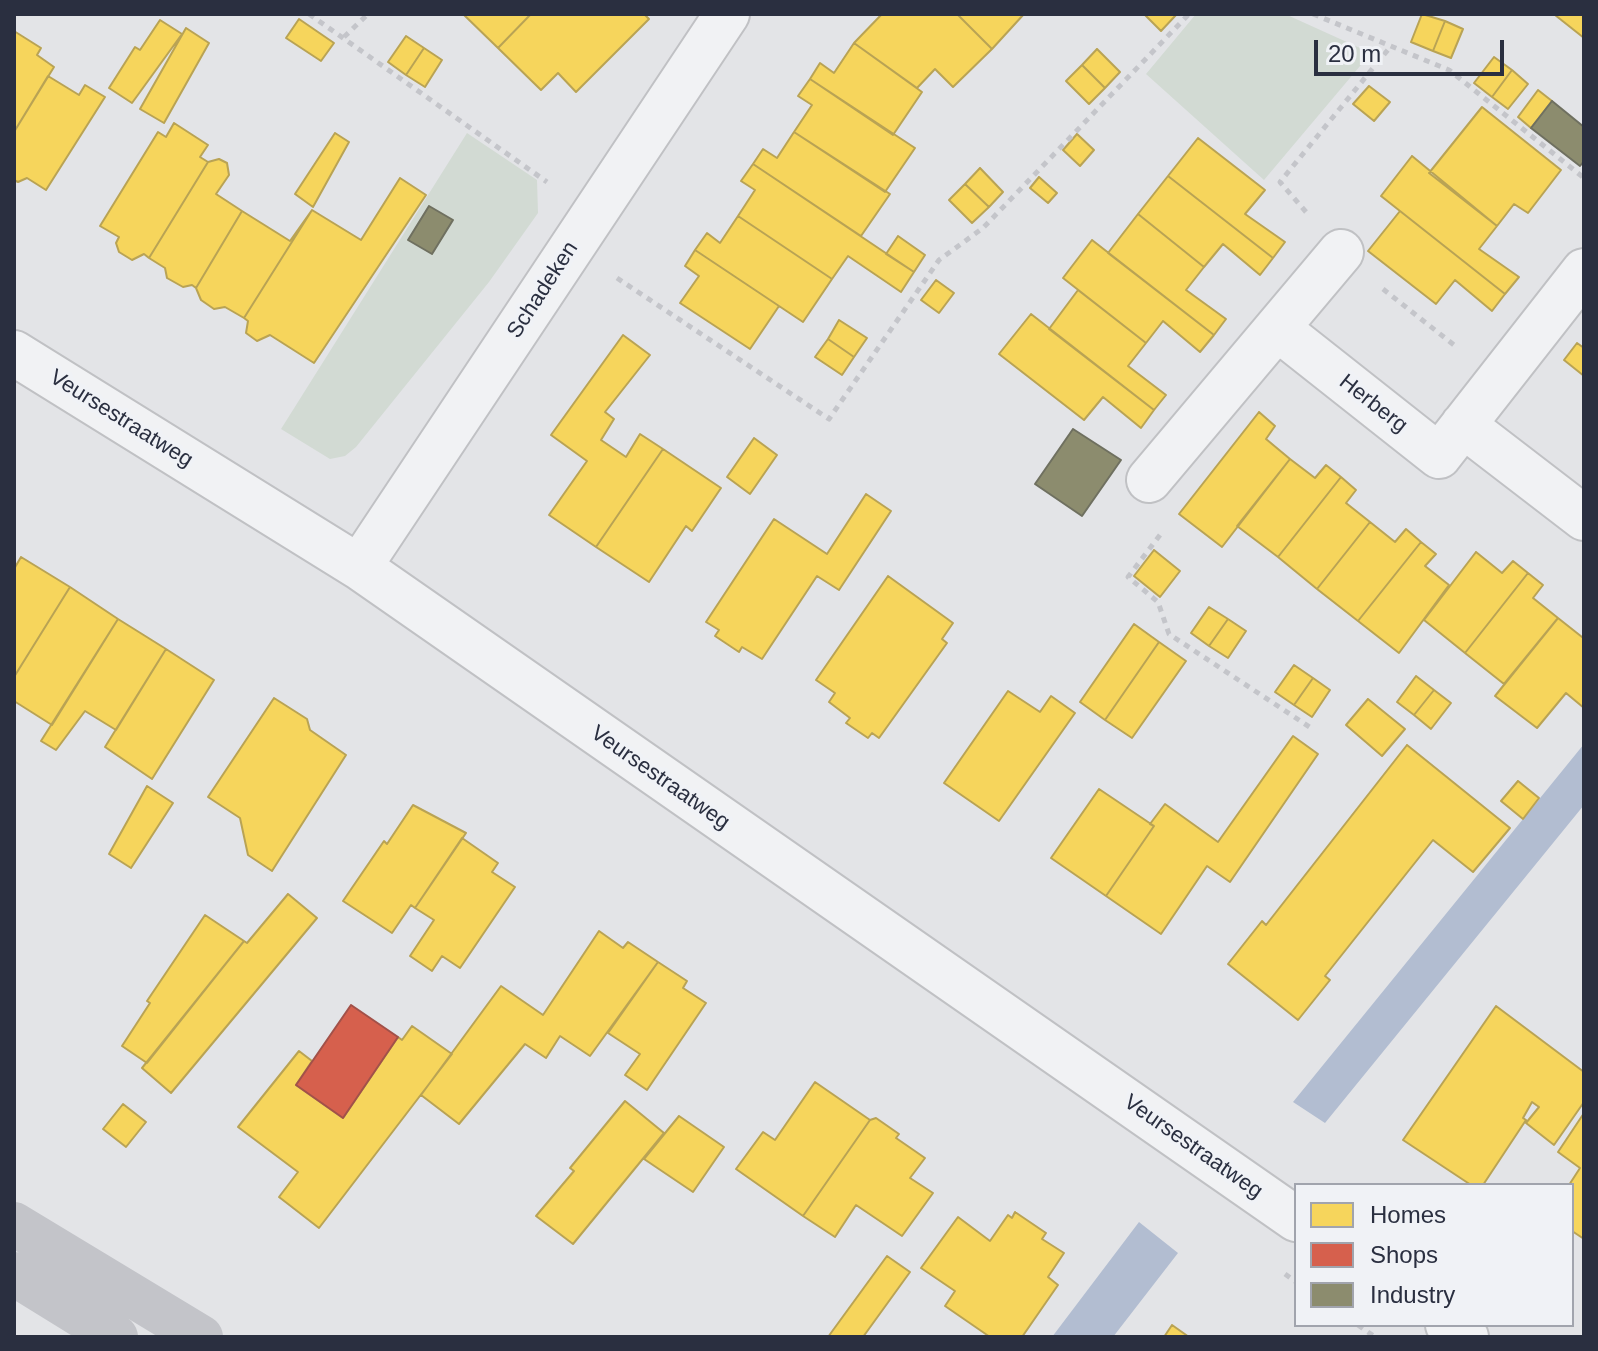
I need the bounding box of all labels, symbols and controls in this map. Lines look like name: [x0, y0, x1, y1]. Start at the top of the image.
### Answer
scale bar: [1318, 24, 1508, 74]
text: 20 m: [1328, 40, 1381, 67]
street label: Schadeken: [502, 237, 584, 343]
street label: Veursestraatweg: [45, 364, 197, 474]
street label: Herberg: [1334, 369, 1412, 439]
street label: Veursestraatweg: [585, 720, 735, 836]
street label: Veursestraatweg: [1118, 1089, 1268, 1205]
legend: [1294, 1183, 1574, 1327]
text: Homes: [1370, 1201, 1446, 1228]
text: Shops: [1370, 1241, 1438, 1268]
text: Industry: [1370, 1281, 1455, 1308]

